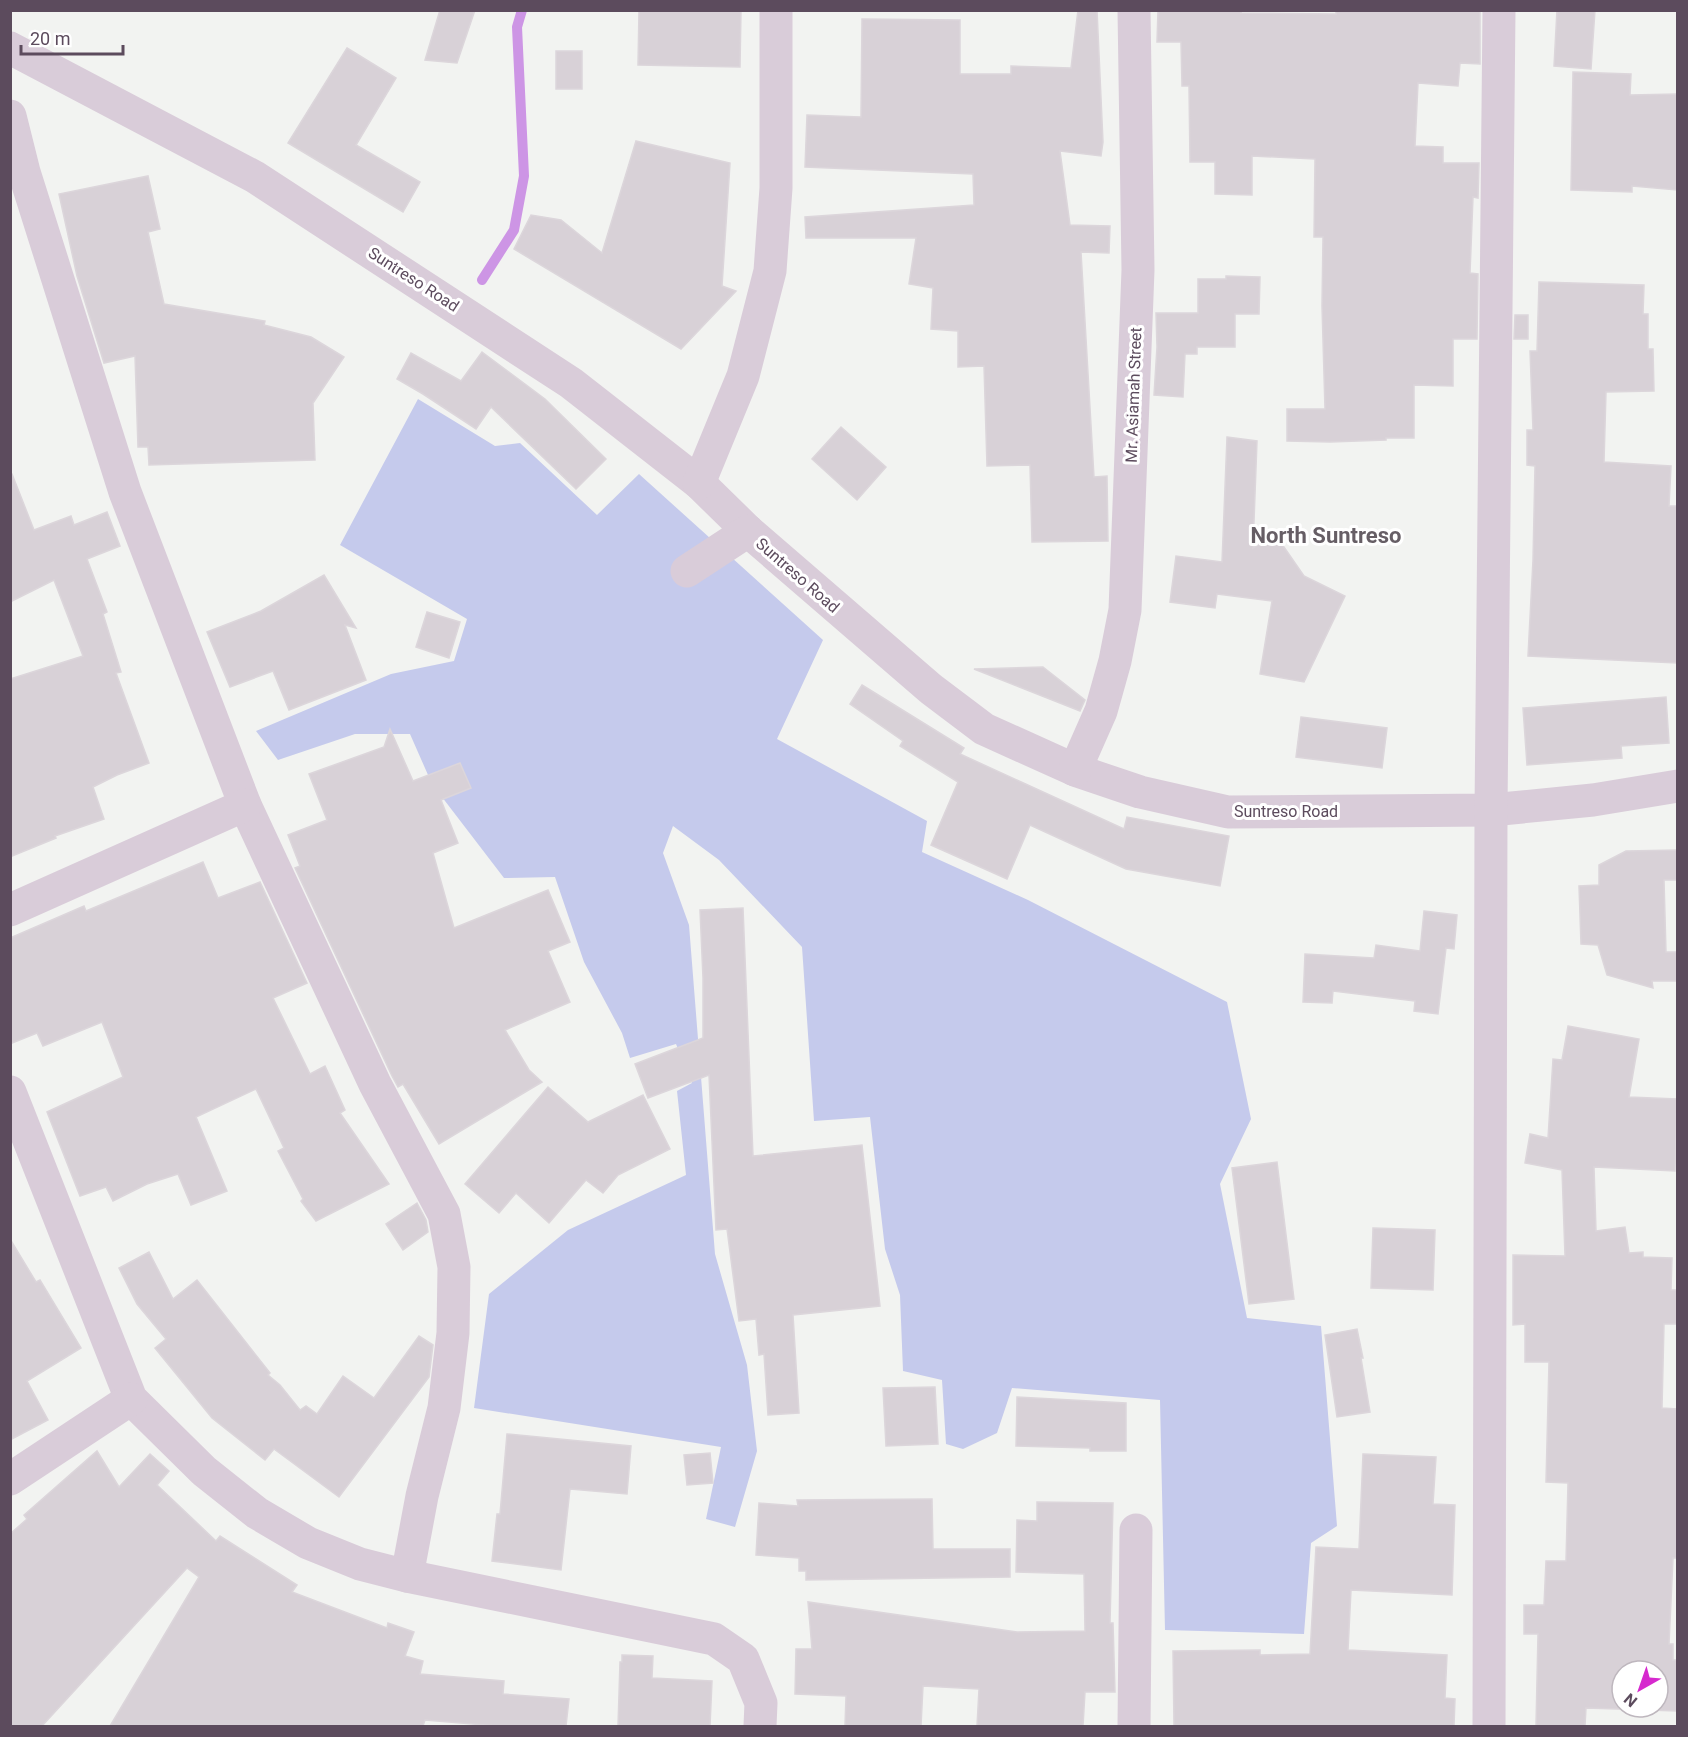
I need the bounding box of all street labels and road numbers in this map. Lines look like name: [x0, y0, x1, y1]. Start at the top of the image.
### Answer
street label: Suntreso Road: [365, 243, 463, 316]
street label: Mr. Asiamah Street: [1122, 327, 1145, 463]
street label: Suntreso Road: [752, 534, 843, 617]
street label: Suntreso Road: [1234, 802, 1338, 821]

